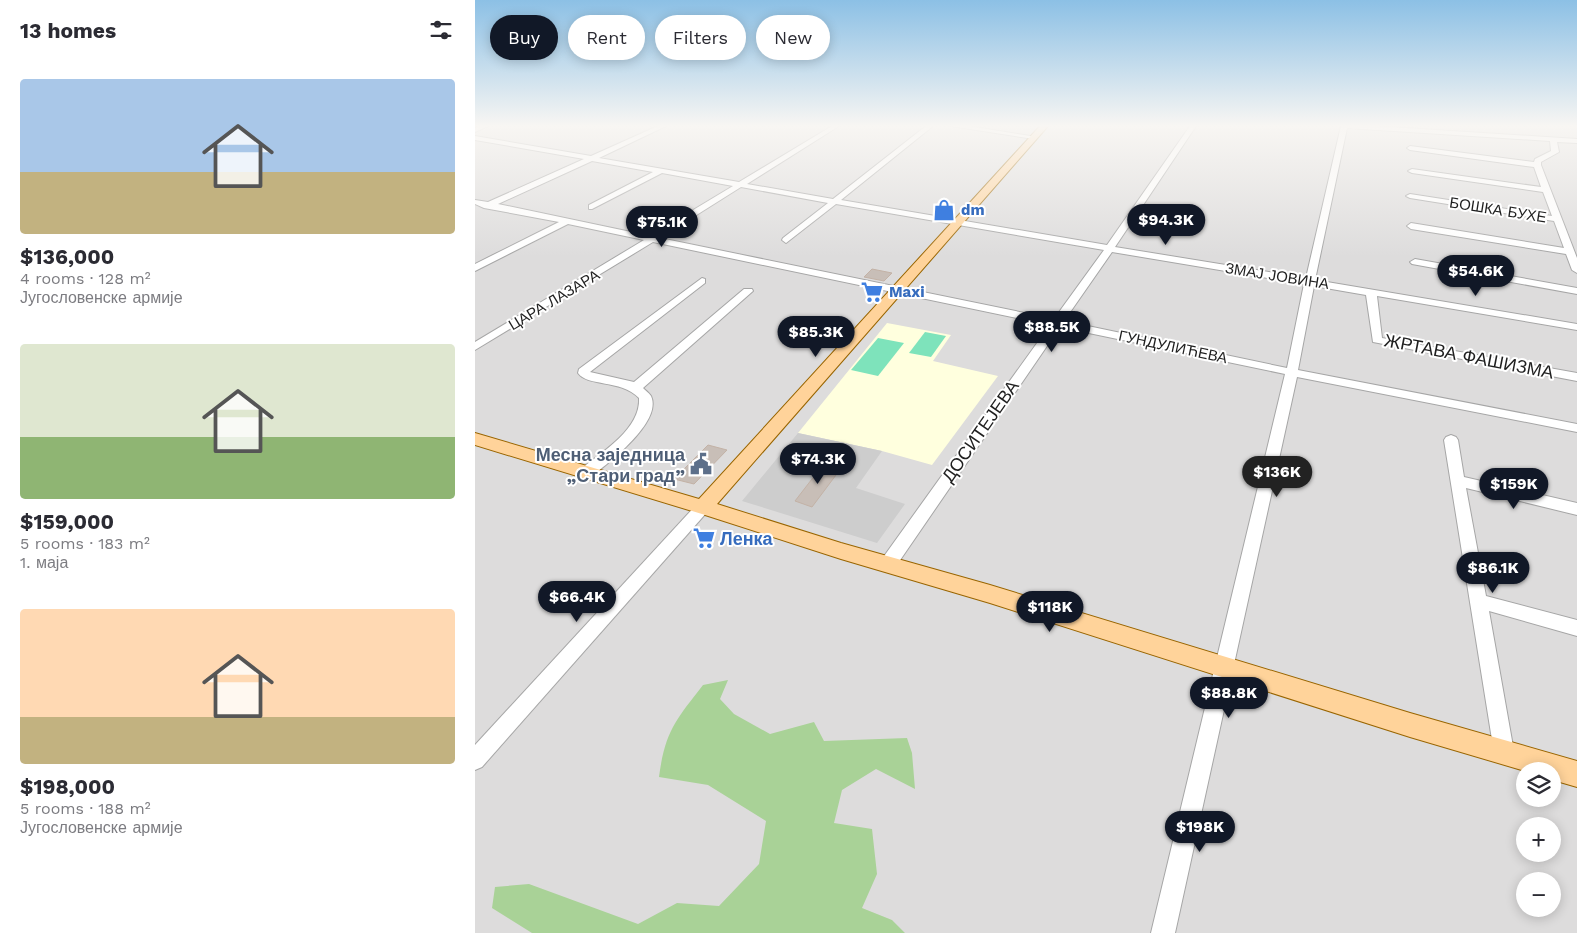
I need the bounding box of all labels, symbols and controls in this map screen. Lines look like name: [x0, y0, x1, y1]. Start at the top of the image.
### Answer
chip: Buy: [490, 15, 558, 60]
chip: Rent: [568, 15, 645, 60]
chip: Filters: [655, 15, 746, 60]
chip: New: [756, 15, 830, 60]
icon: filters: [427, 16, 455, 44]
text: 13 homes: [20, 18, 116, 43]
icon: home: [193, 111, 283, 201]
street label: БОШКА БУХЕ: [1448, 193, 1548, 227]
shop icon: dm: [931, 197, 957, 223]
place label: dm: [961, 201, 985, 219]
pin: $94.3K: [1125, 204, 1207, 246]
pin: $75.1K: [621, 206, 703, 248]
text: $94.3K: [1138, 210, 1194, 229]
text: $75.1K: [637, 212, 687, 231]
text: $136,000: [20, 244, 114, 269]
pin: $54.6K: [1435, 254, 1517, 297]
street label: ЗМАЈ ЈОВИНА: [1224, 259, 1330, 293]
text: $54.6K: [1448, 261, 1504, 280]
street label: ЦАРА ЛАЗАРА: [505, 266, 603, 334]
text: 4 rooms · 128 m²: [20, 269, 151, 288]
supermarket icon: Maxi: [859, 279, 885, 305]
place label: Maxi: [889, 283, 925, 301]
text: Југословенске армије: [20, 288, 183, 307]
pin: $88.5K: [1011, 310, 1093, 353]
pin: $85.3K: [775, 316, 857, 358]
text: $88.5K: [1024, 317, 1080, 336]
text: $85.3K: [789, 322, 843, 341]
street label: ГУНДУЛИЋЕВА: [1117, 327, 1229, 367]
street label: ЖРТАВА ФАШИЗМА: [1382, 329, 1556, 383]
icon: home: [193, 376, 283, 466]
street label: ДОСИТЕЈЕВА: [937, 376, 1023, 486]
pin: $74.3K: [777, 442, 859, 485]
place label: Месна заједница „Стари град”: [536, 444, 686, 486]
text: $74.3K: [791, 449, 845, 468]
public building icon: Месна заједница „Стари град”: [688, 451, 714, 477]
pin: $136K: [1242, 456, 1312, 498]
text: $136K: [1253, 462, 1301, 481]
pin: $159K: [1479, 468, 1549, 510]
text: $159K: [1490, 474, 1538, 493]
text: $159,000: [20, 509, 114, 534]
supermarket icon: Ленка: [691, 525, 717, 551]
place label: Ленка: [720, 528, 774, 549]
text: 5 rooms · 183 m²: [20, 534, 150, 553]
pin: $86.1K: [1452, 552, 1534, 594]
text: 1. маја: [20, 553, 68, 572]
text: $86.1K: [1467, 558, 1519, 577]
pin: $66.4K: [536, 580, 618, 623]
text: $66.4K: [549, 587, 605, 606]
pin: $118K: [1015, 590, 1085, 633]
text: $118K: [1027, 597, 1073, 616]
icon: home: [193, 641, 283, 731]
pin: $88.8K: [1188, 676, 1270, 719]
text: $88.8K: [1201, 683, 1257, 702]
map controls: [1516, 762, 1561, 917]
button: layers: [1516, 762, 1561, 807]
text: $198,000: [20, 774, 115, 799]
text: 5 rooms · 188 m²: [20, 799, 151, 818]
pin: $198K: [1165, 810, 1235, 853]
text: $198K: [1176, 817, 1224, 836]
button: +: [1516, 817, 1561, 862]
text: Југословенске армије: [20, 818, 183, 837]
button: −: [1516, 872, 1561, 917]

